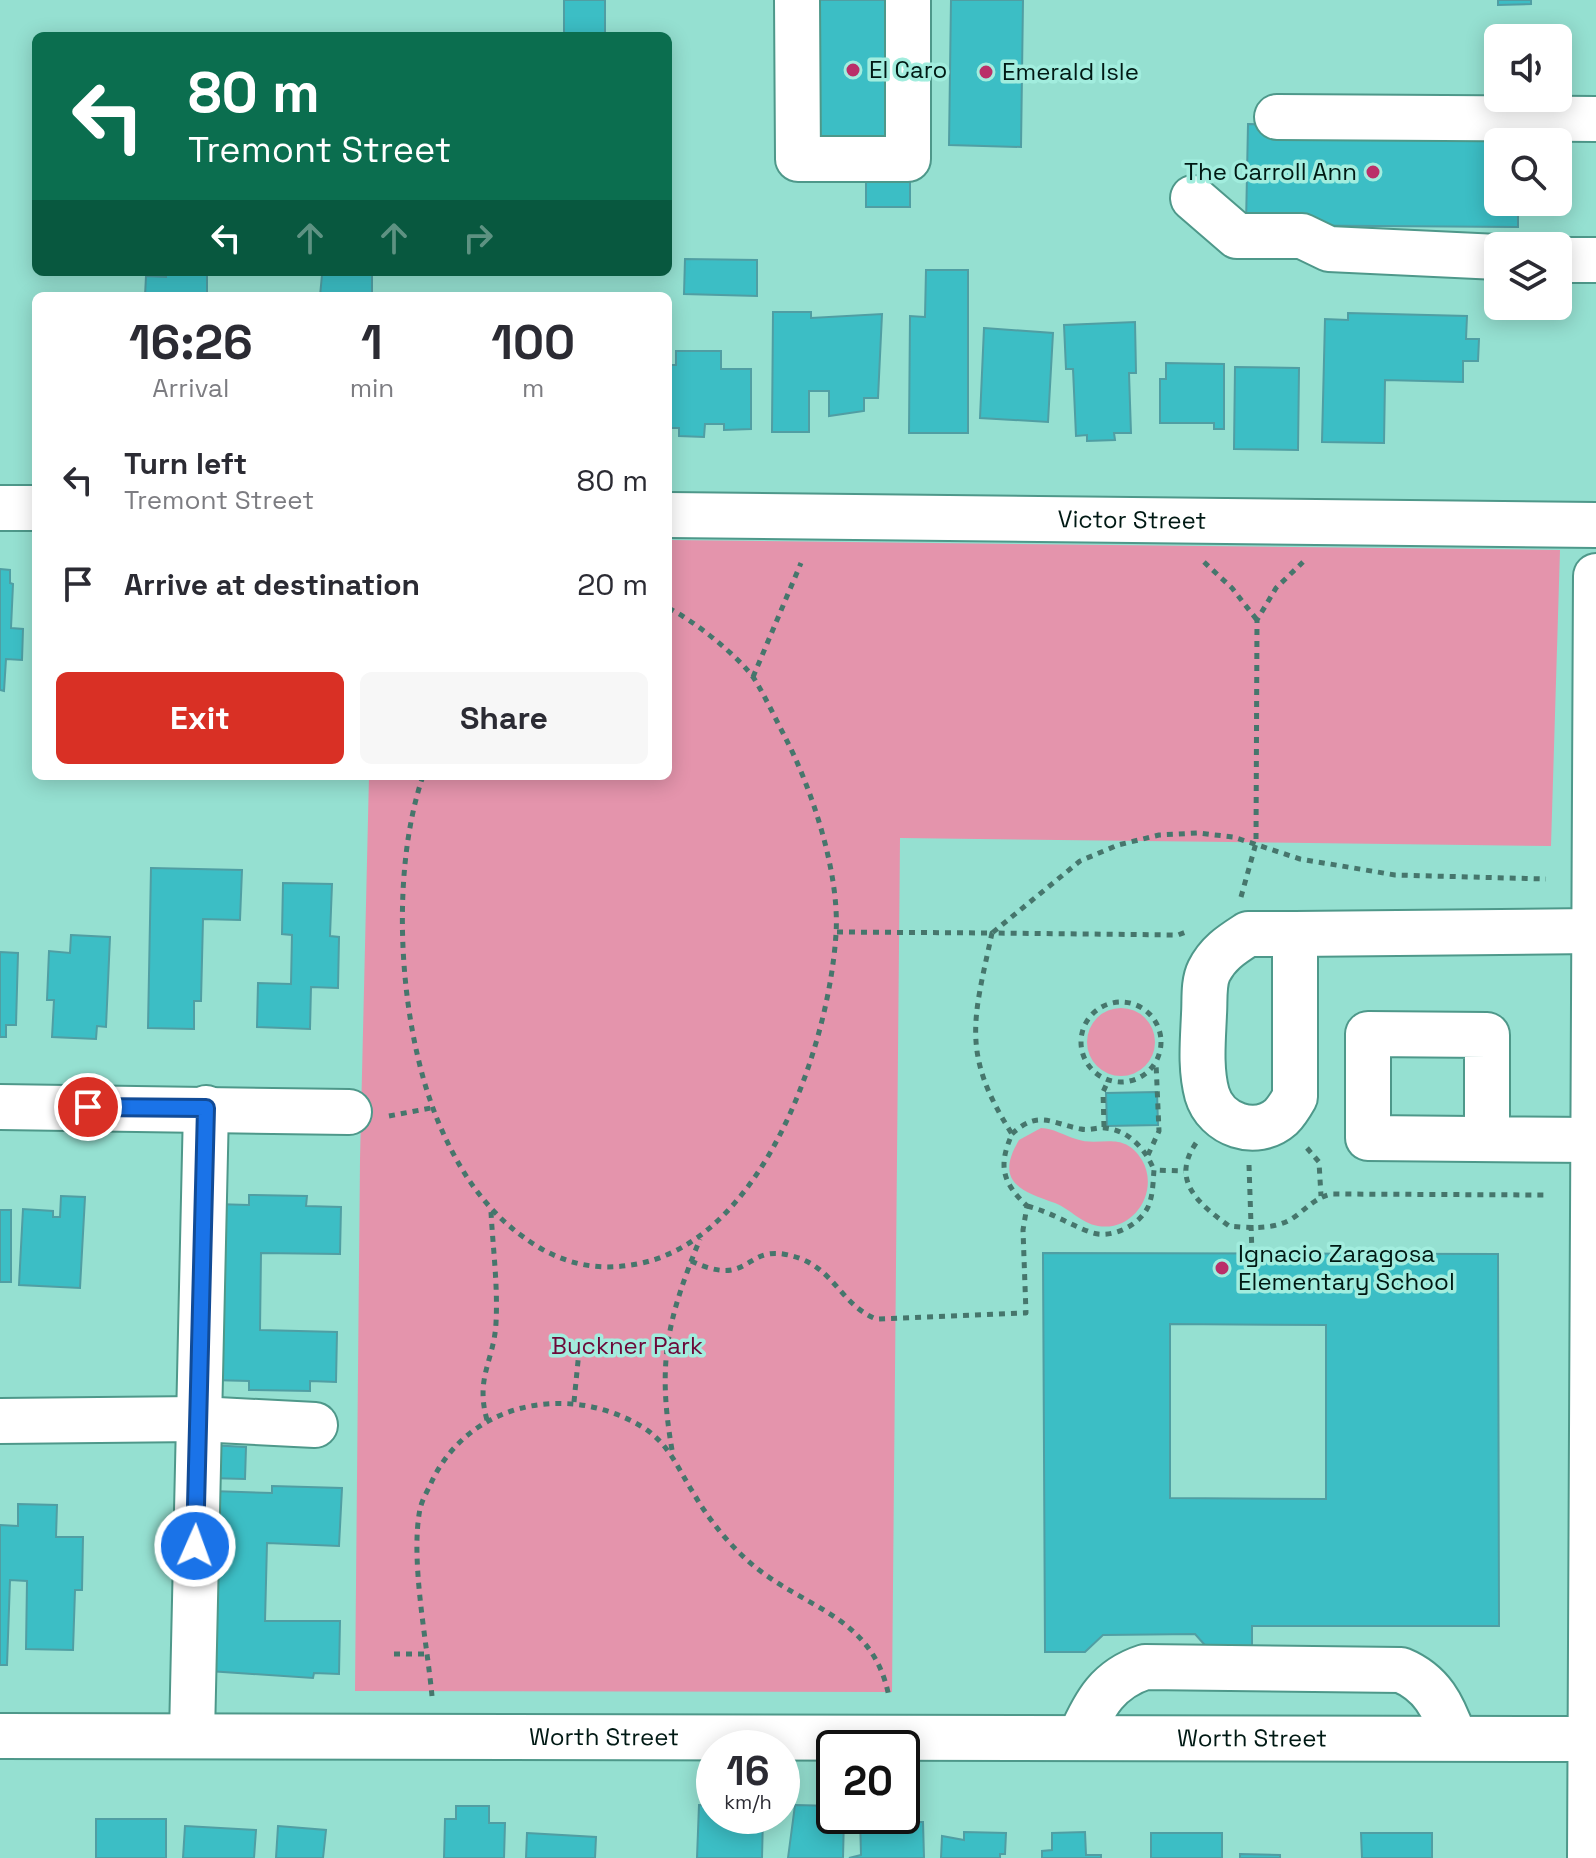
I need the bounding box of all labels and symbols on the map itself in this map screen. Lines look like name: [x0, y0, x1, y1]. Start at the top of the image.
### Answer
place label: El Caro: [869, 54, 947, 85]
place label: Emerald Isle: [1002, 56, 1139, 87]
marker: El Caro: [844, 61, 862, 79]
marker: Emerald Isle: [977, 63, 995, 81]
place label: The Carroll Ann: [1184, 156, 1357, 187]
marker: The Carroll Ann: [1364, 163, 1382, 181]
street label: Victor Street: [1057, 503, 1207, 536]
pin: [54, 1073, 122, 1141]
place label: Ignacio Zaragosa Elementary School: [1238, 1238, 1455, 1297]
marker: Ignacio Zaragosa Elementary School: [1213, 1259, 1231, 1277]
park label: Buckner Park: [551, 1330, 703, 1361]
position arrow: [153, 1504, 237, 1588]
street label: Worth Street: [529, 1721, 679, 1752]
street label: Worth Street: [1177, 1722, 1327, 1754]
speed limit sign: 20: [816, 1730, 920, 1834]

